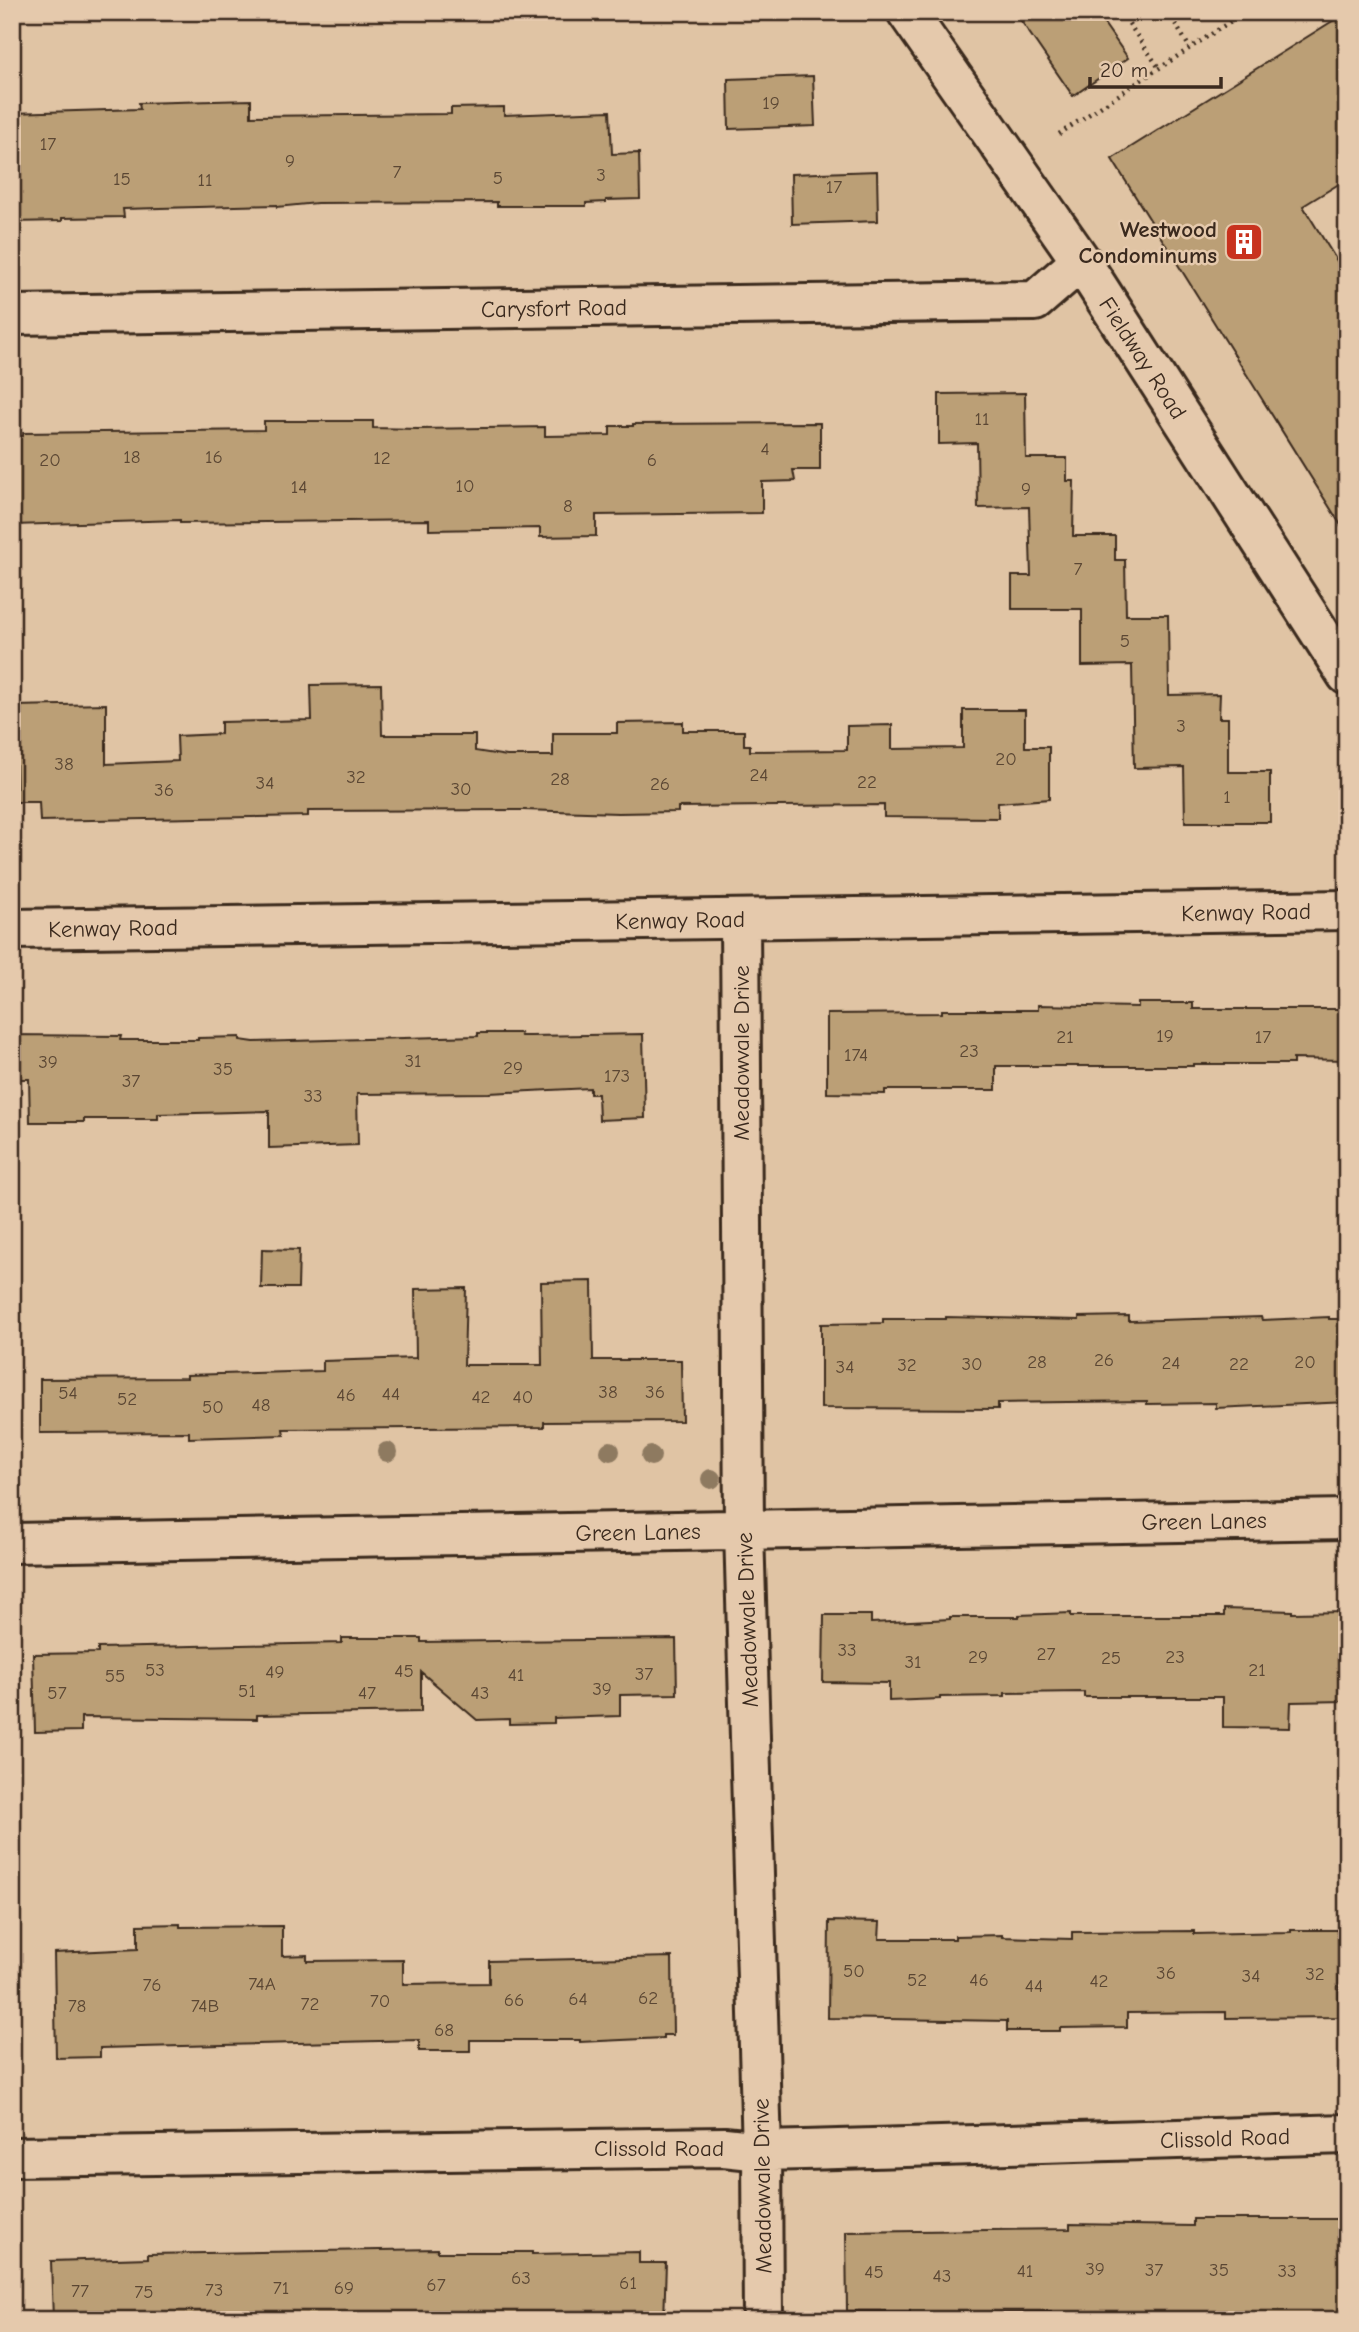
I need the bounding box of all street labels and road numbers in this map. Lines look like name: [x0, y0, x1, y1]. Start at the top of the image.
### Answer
street label: Fieldway Road: [1093, 292, 1192, 424]
street label: Carysfort Road: [481, 294, 627, 323]
street label: Kenway Road: [1181, 898, 1311, 927]
street label: Kenway Road: [615, 906, 745, 935]
street label: Kenway Road: [48, 914, 178, 943]
street label: Meadowvale Drive: [728, 965, 755, 1141]
street label: Green Lanes: [1141, 1507, 1267, 1536]
street label: Green Lanes: [575, 1518, 701, 1547]
street label: Meadowvale Drive: [731, 1532, 764, 1708]
street label: Meadowvale Drive: [747, 2098, 778, 2274]
street label: Clissold Road: [1159, 2123, 1291, 2154]
street label: Clissold Road: [594, 2135, 724, 2162]

